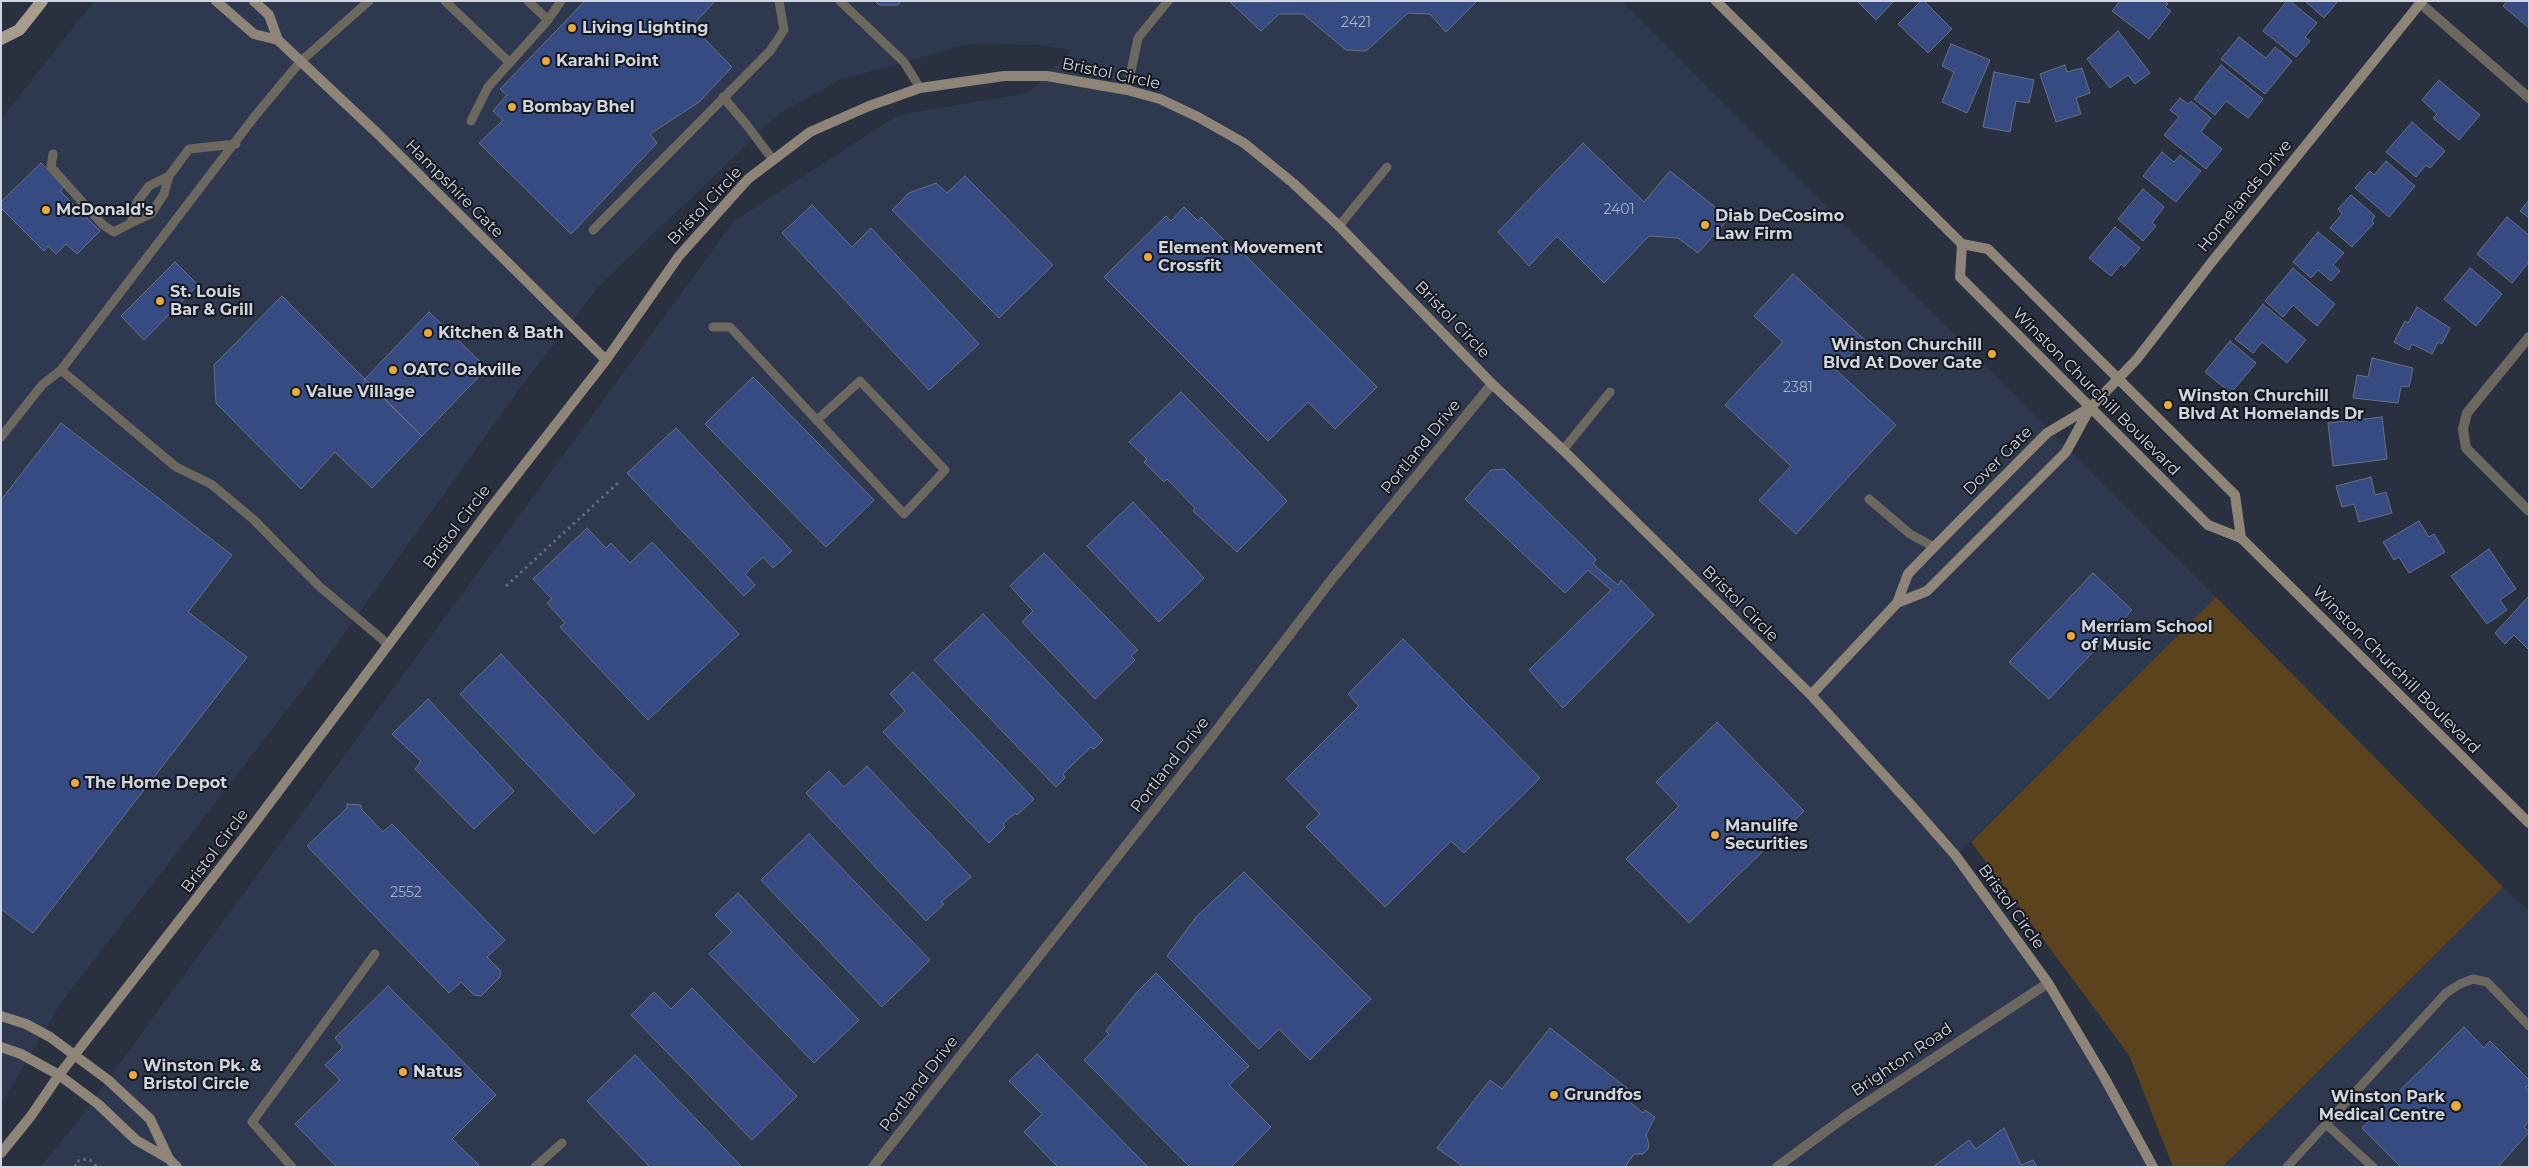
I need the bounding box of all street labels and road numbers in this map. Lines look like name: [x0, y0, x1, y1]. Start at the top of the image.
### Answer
street label: Bristol Circle: [1060, 54, 1162, 94]
street label: Hampshire Gate: [401, 136, 507, 242]
street label: Homelands Drive: [2194, 136, 2296, 256]
street label: Bristol Circle: [664, 163, 746, 249]
street label: Bristol Circle: [1410, 277, 1494, 363]
street label: Winston Churchill Boulevard: [2008, 304, 2184, 480]
street label: Portland Drive: [1377, 396, 1465, 498]
street label: Dover Gate: [1960, 423, 2036, 499]
street label: Bristol Circle: [419, 481, 495, 573]
street label: Bristol Circle: [1698, 562, 1782, 646]
street label: Winston Churchill Boulevard: [2308, 582, 2484, 758]
street label: Portland Drive: [1127, 713, 1213, 817]
street label: Bristol Circle: [177, 805, 253, 897]
street label: Bristol Circle: [1974, 861, 2048, 953]
street label: Brighton Road: [1848, 1019, 1956, 1101]
street label: Portland Drive: [876, 1032, 962, 1136]

